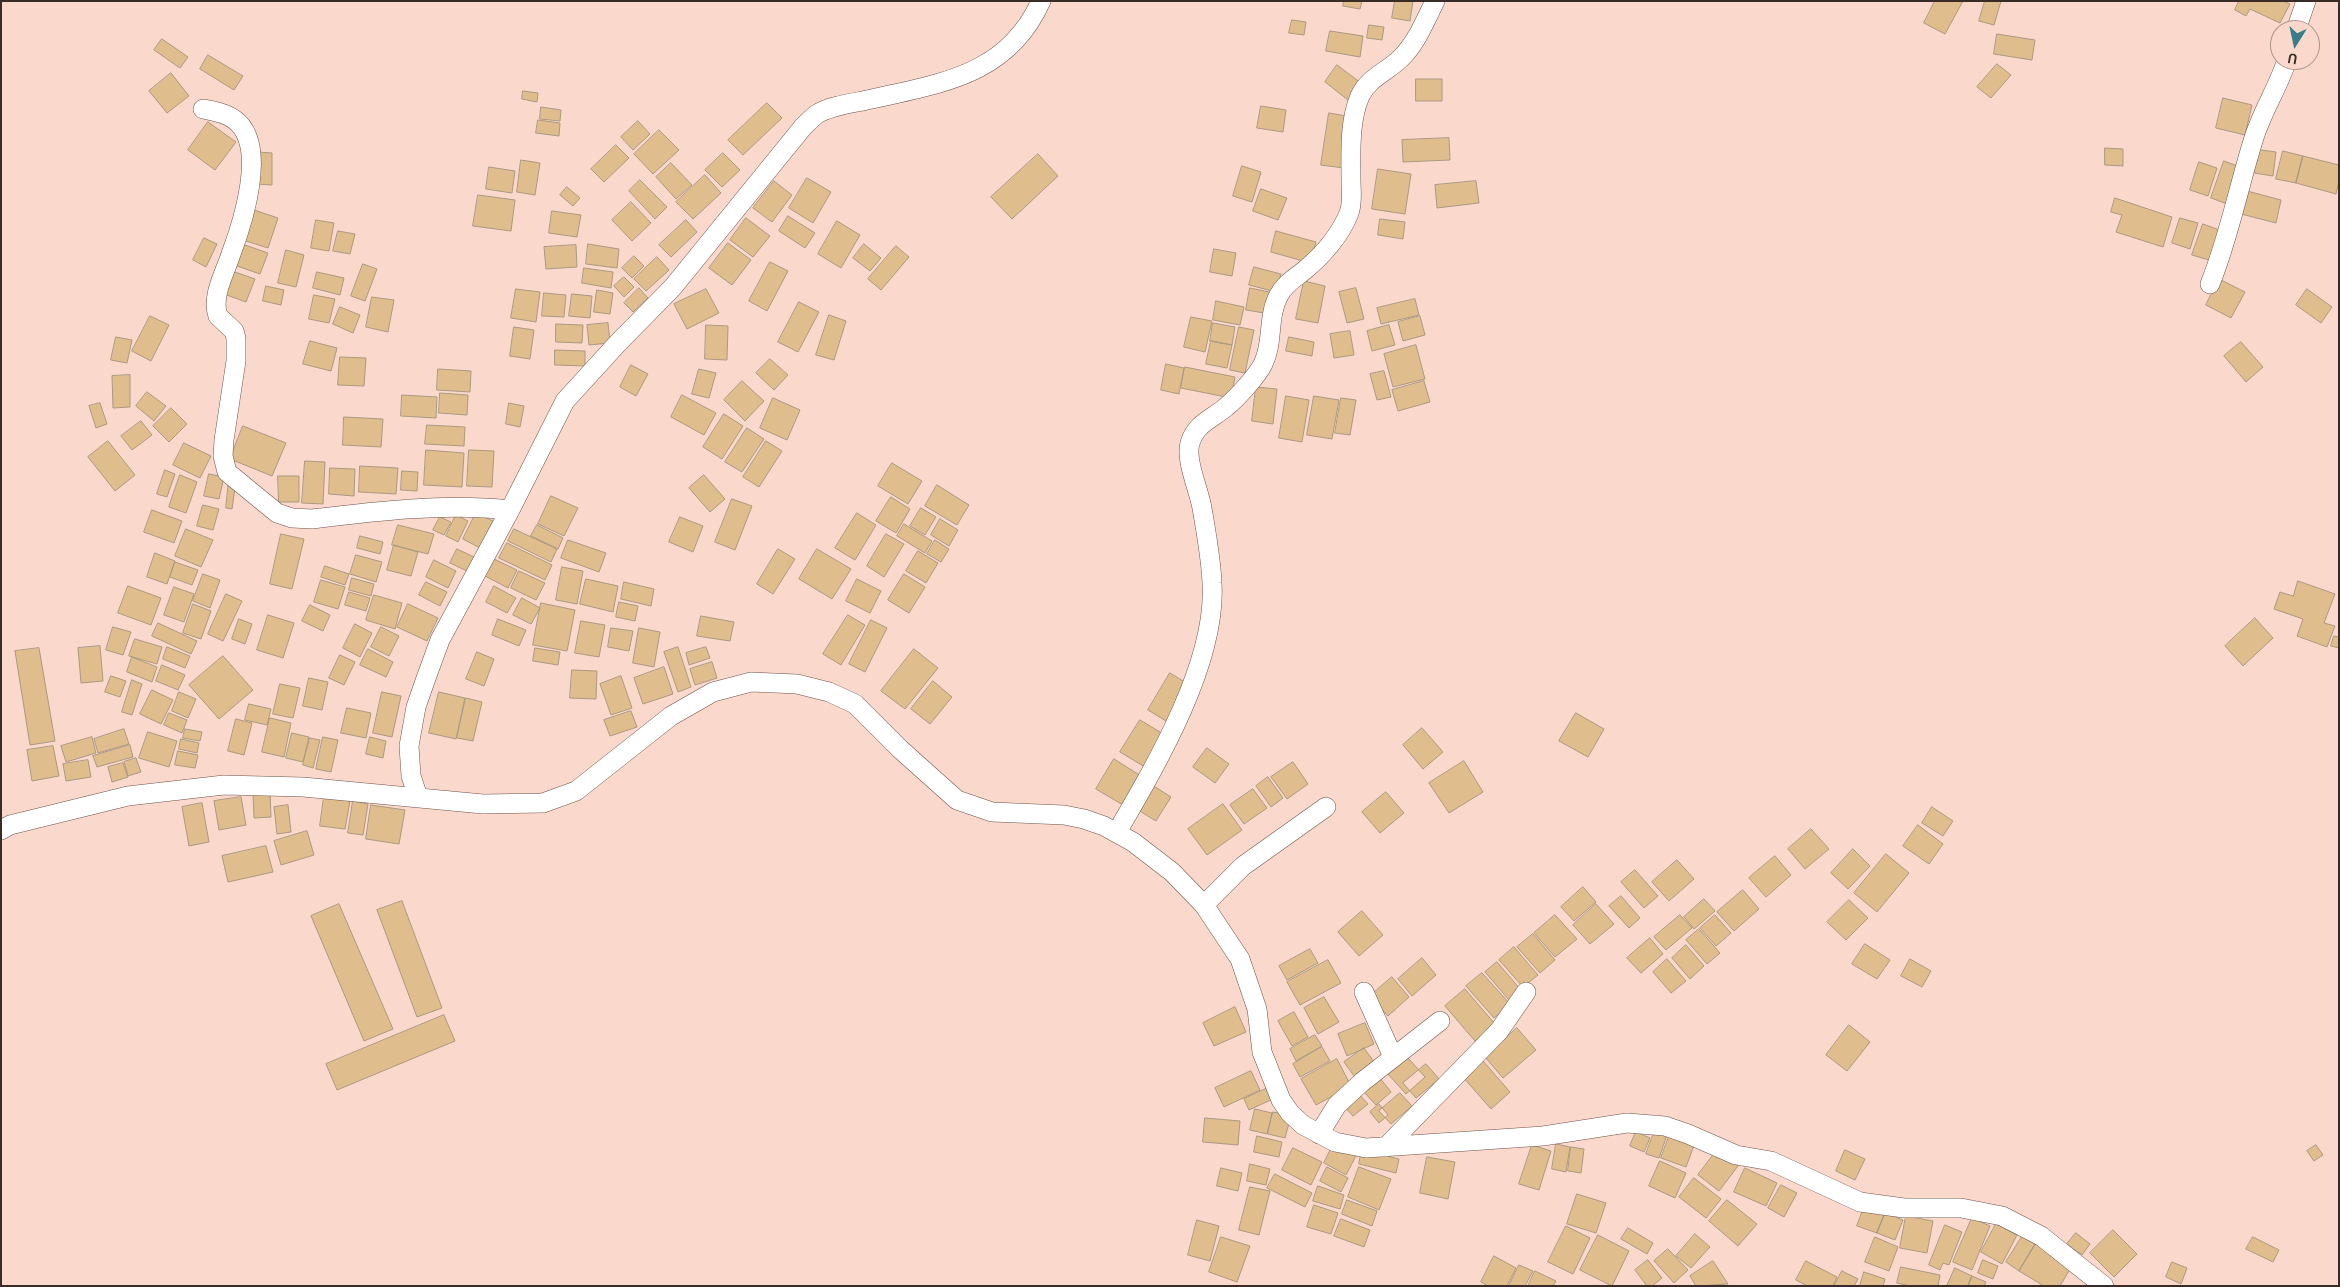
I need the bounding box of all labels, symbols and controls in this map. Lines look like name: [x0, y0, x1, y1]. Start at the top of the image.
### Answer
north arrow: [2270, 20, 2320, 70]
text: U: [2286, 49, 2299, 68]

